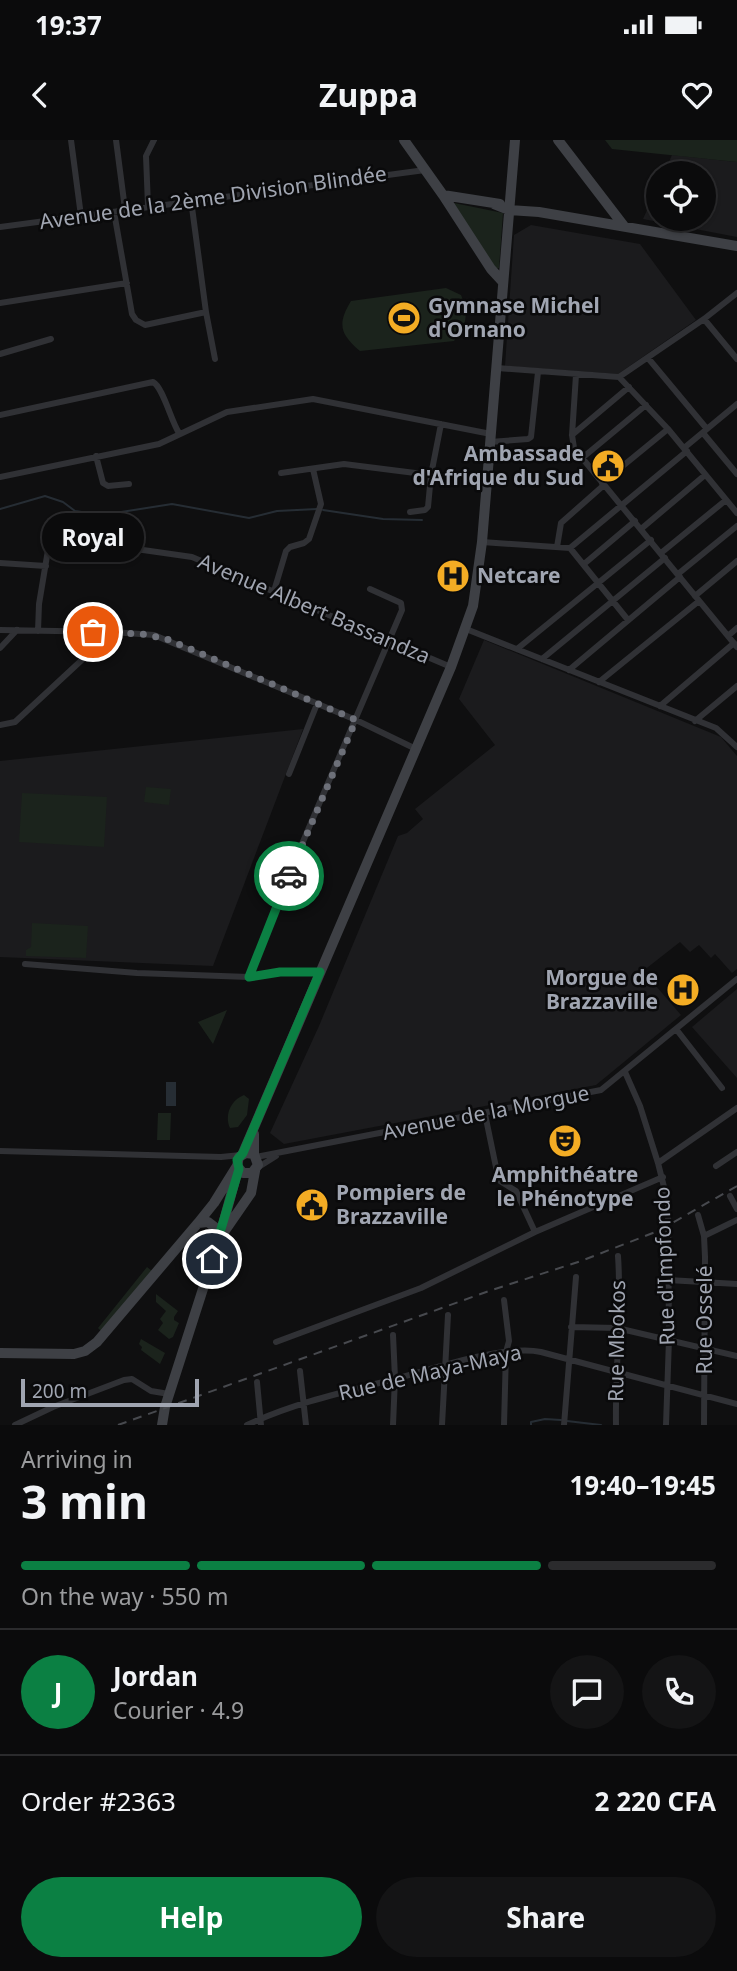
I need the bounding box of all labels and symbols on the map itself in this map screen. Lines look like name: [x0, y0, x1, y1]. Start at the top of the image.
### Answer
street label: Avenue de la 2ème Division Blindée: [37, 159, 388, 235]
place label: Gymnase Michel d'Ornano: [428, 291, 600, 343]
sports icon: Gymnase Michel d'Ornano: [385, 299, 423, 337]
place label: Ambassade d'Afrique du Sud: [412, 439, 584, 491]
public building icon: Ambassade d'Afrique du Sud: [589, 447, 627, 485]
callout: Royal: [42, 513, 144, 562]
street label: Avenue Albert Bassandza: [194, 546, 435, 670]
hospital icon: Netcare: [434, 557, 472, 595]
place label: Netcare: [477, 561, 561, 589]
pin: [63, 602, 123, 662]
courier: [254, 841, 324, 911]
place label: Morgue de Brazzaville: [545, 963, 658, 1015]
hospital icon: Morgue de Brazzaville: [664, 971, 702, 1009]
street label: Avenue de la Morgue: [380, 1078, 592, 1146]
theatre icon: Amphithéatre le Phénotype: [546, 1122, 584, 1160]
place label: Amphithéatre le Phénotype: [492, 1160, 638, 1212]
place label: Pompiers de Brazzaville: [336, 1178, 466, 1230]
public building icon: Pompiers de Brazzaville: [293, 1186, 331, 1224]
street label: Rue d'Impfondo: [647, 1186, 681, 1346]
pin: [182, 1229, 242, 1289]
street label: Rue Osselé: [690, 1266, 718, 1374]
street label: Rue Mbokos: [601, 1280, 631, 1402]
street label: Rue de Maya-Maya: [336, 1337, 524, 1407]
scale bar: [21, 1376, 200, 1408]

